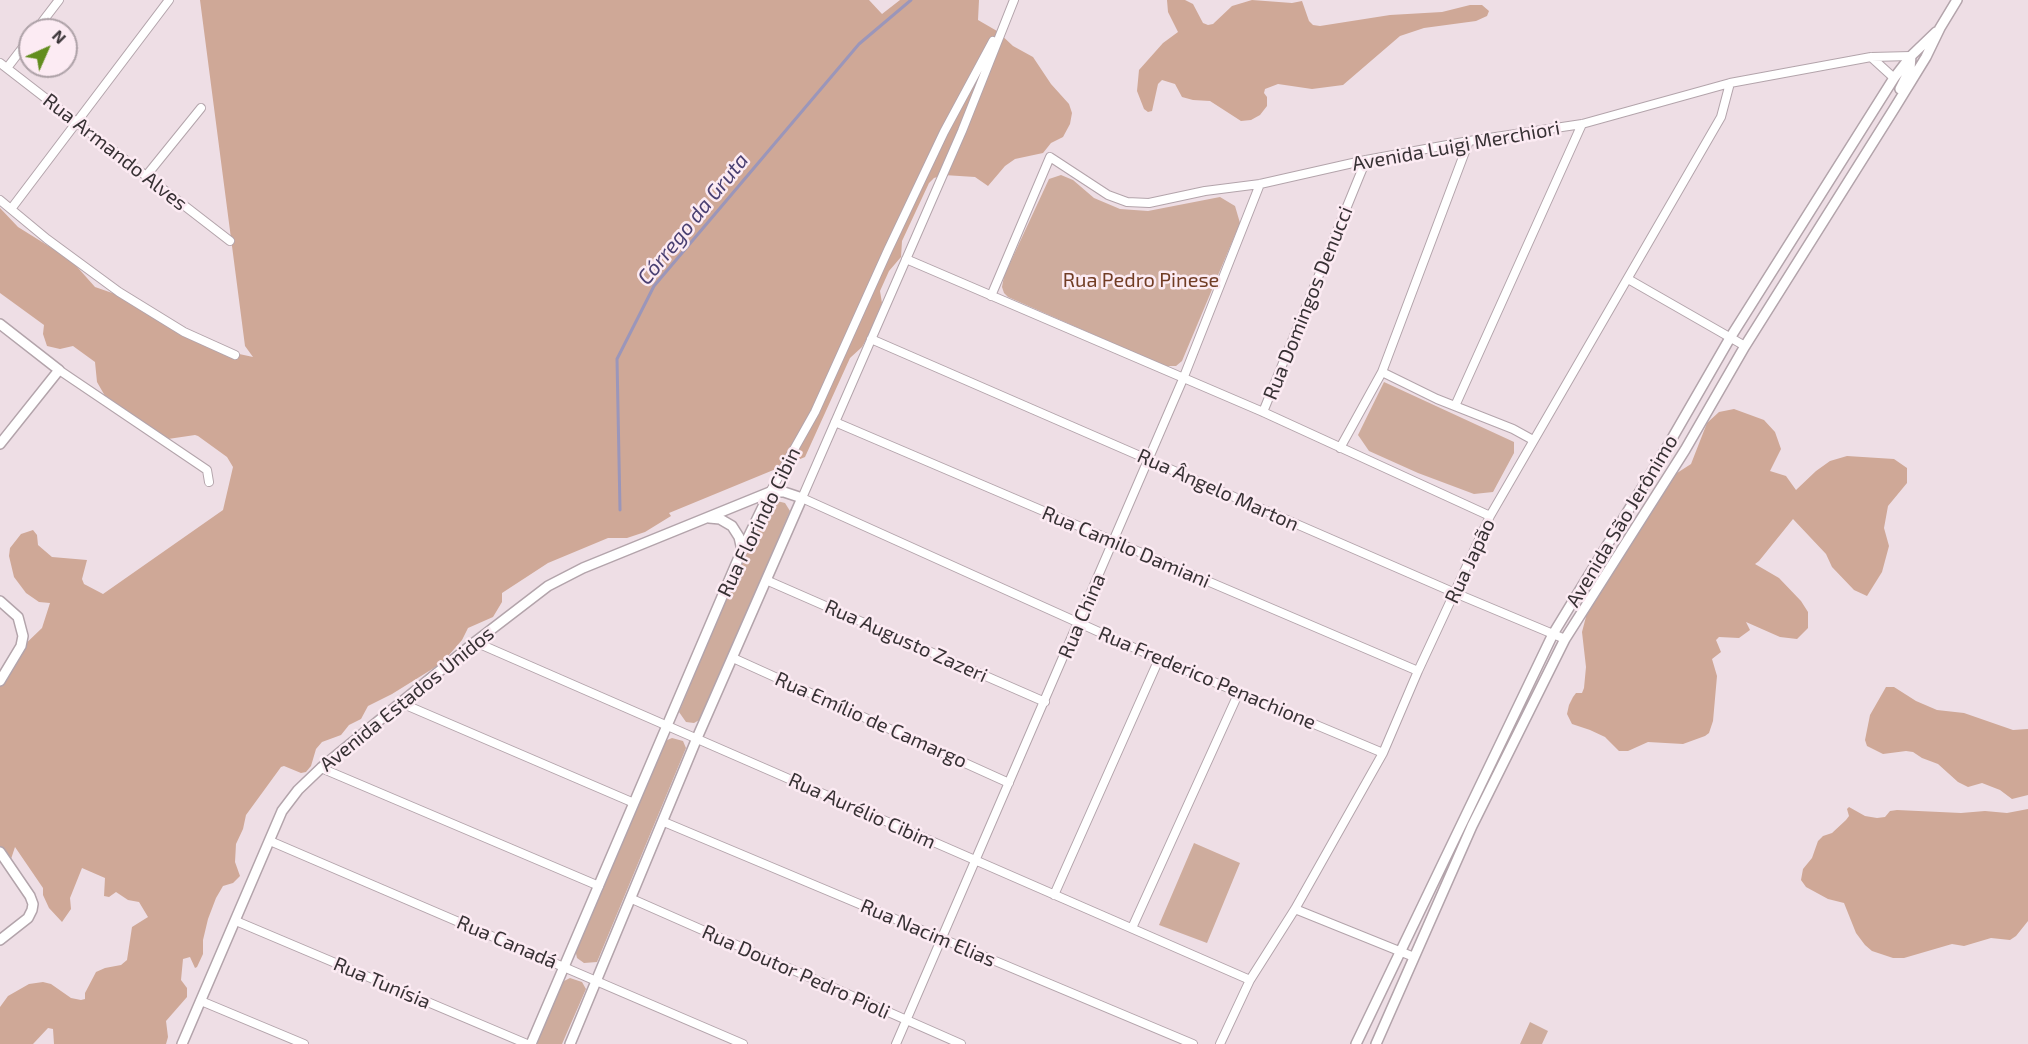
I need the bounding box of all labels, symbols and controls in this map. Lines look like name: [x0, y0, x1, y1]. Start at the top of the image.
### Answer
north arrow: [18, 18, 78, 78]
text: N: [49, 26, 70, 47]
street label: Rua Armando Alves: [38, 88, 192, 216]
street label: Avenida Luigi Merchiori: [1350, 116, 1562, 176]
water label: Córrego da Gruta: [632, 148, 754, 290]
street label: Rua Domingos Denucci: [1258, 203, 1358, 403]
park label: Rua Pedro Pinese: [1063, 268, 1219, 292]
street label: Avenida São Jerônimo: [1561, 430, 1683, 612]
street label: Rua Florindo Cibin: [712, 443, 806, 601]
street label: Rua Ângelo Marton: [1134, 444, 1302, 536]
street label: Rua Camilo Damiani: [1038, 501, 1214, 593]
street label: Rua Japão: [1440, 515, 1500, 607]
street label: Rua China: [1053, 570, 1111, 662]
street label: Rua Augusto Zazeri: [821, 594, 991, 688]
street label: Avenida Estados Unidos: [315, 621, 499, 777]
street label: Rua Frederico Penachione: [1095, 621, 1319, 735]
street label: Rua Emílio de Camargo: [771, 667, 971, 773]
street label: Rua Aurélio Cibim: [785, 768, 939, 854]
street label: Rua Nacim Elias: [857, 894, 999, 972]
street label: Rua Canadá: [453, 910, 561, 974]
street label: Rua Doutor Pedro Pioli: [698, 920, 894, 1024]
street label: Rua Tunísia: [330, 952, 434, 1014]

